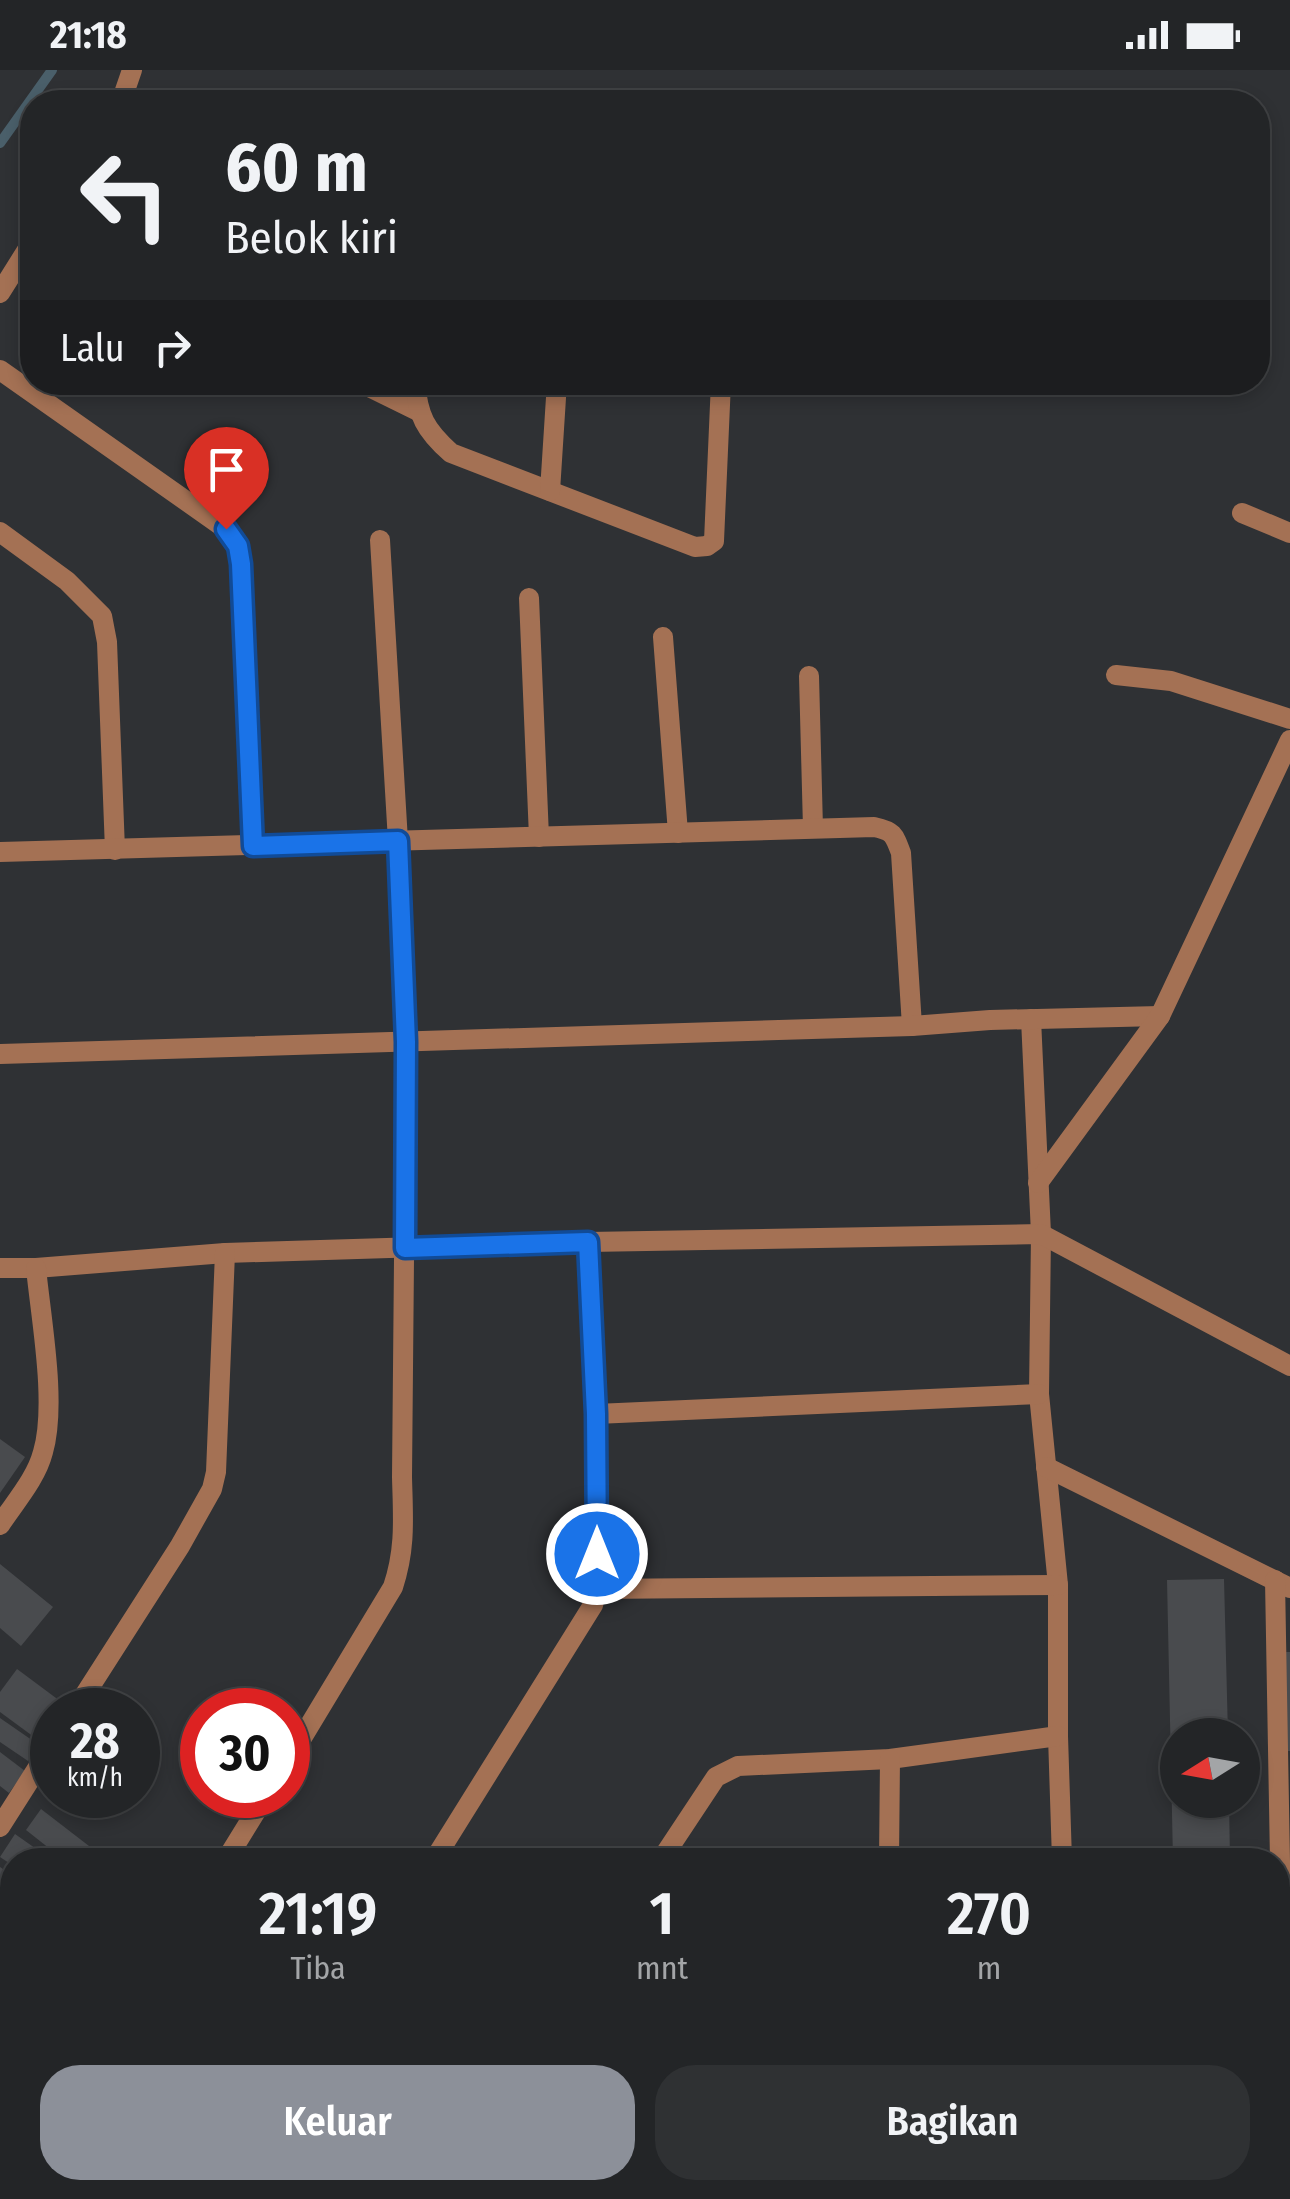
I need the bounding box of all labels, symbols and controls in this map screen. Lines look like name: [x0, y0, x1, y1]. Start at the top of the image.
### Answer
text: 21:18: [50, 12, 127, 58]
text: 60 m: [225, 126, 368, 210]
icon: left: [60, 130, 190, 260]
text: Belok kiri: [225, 211, 398, 265]
icon: right: [145, 320, 200, 375]
text: Lalu: [60, 325, 125, 371]
pin: [184, 427, 269, 530]
icon: arrive: [199, 442, 254, 497]
position arrow: [545, 1502, 649, 1606]
speed limit sign: 30: [180, 1688, 310, 1818]
text: 28: [70, 1711, 120, 1771]
north arrow: [1160, 1718, 1260, 1818]
map controls: [1160, 1718, 1260, 1818]
text: km/h: [67, 1763, 123, 1793]
text: 21:19: [259, 1878, 377, 1950]
text: 1: [650, 1878, 675, 1950]
text: 270: [947, 1878, 1031, 1950]
text: Tiba: [290, 1949, 346, 1987]
text: mnt: [636, 1949, 688, 1987]
text: m: [977, 1949, 1001, 1987]
button: Keluar: [40, 2065, 635, 2180]
button: Bagikan: [655, 2065, 1250, 2180]

